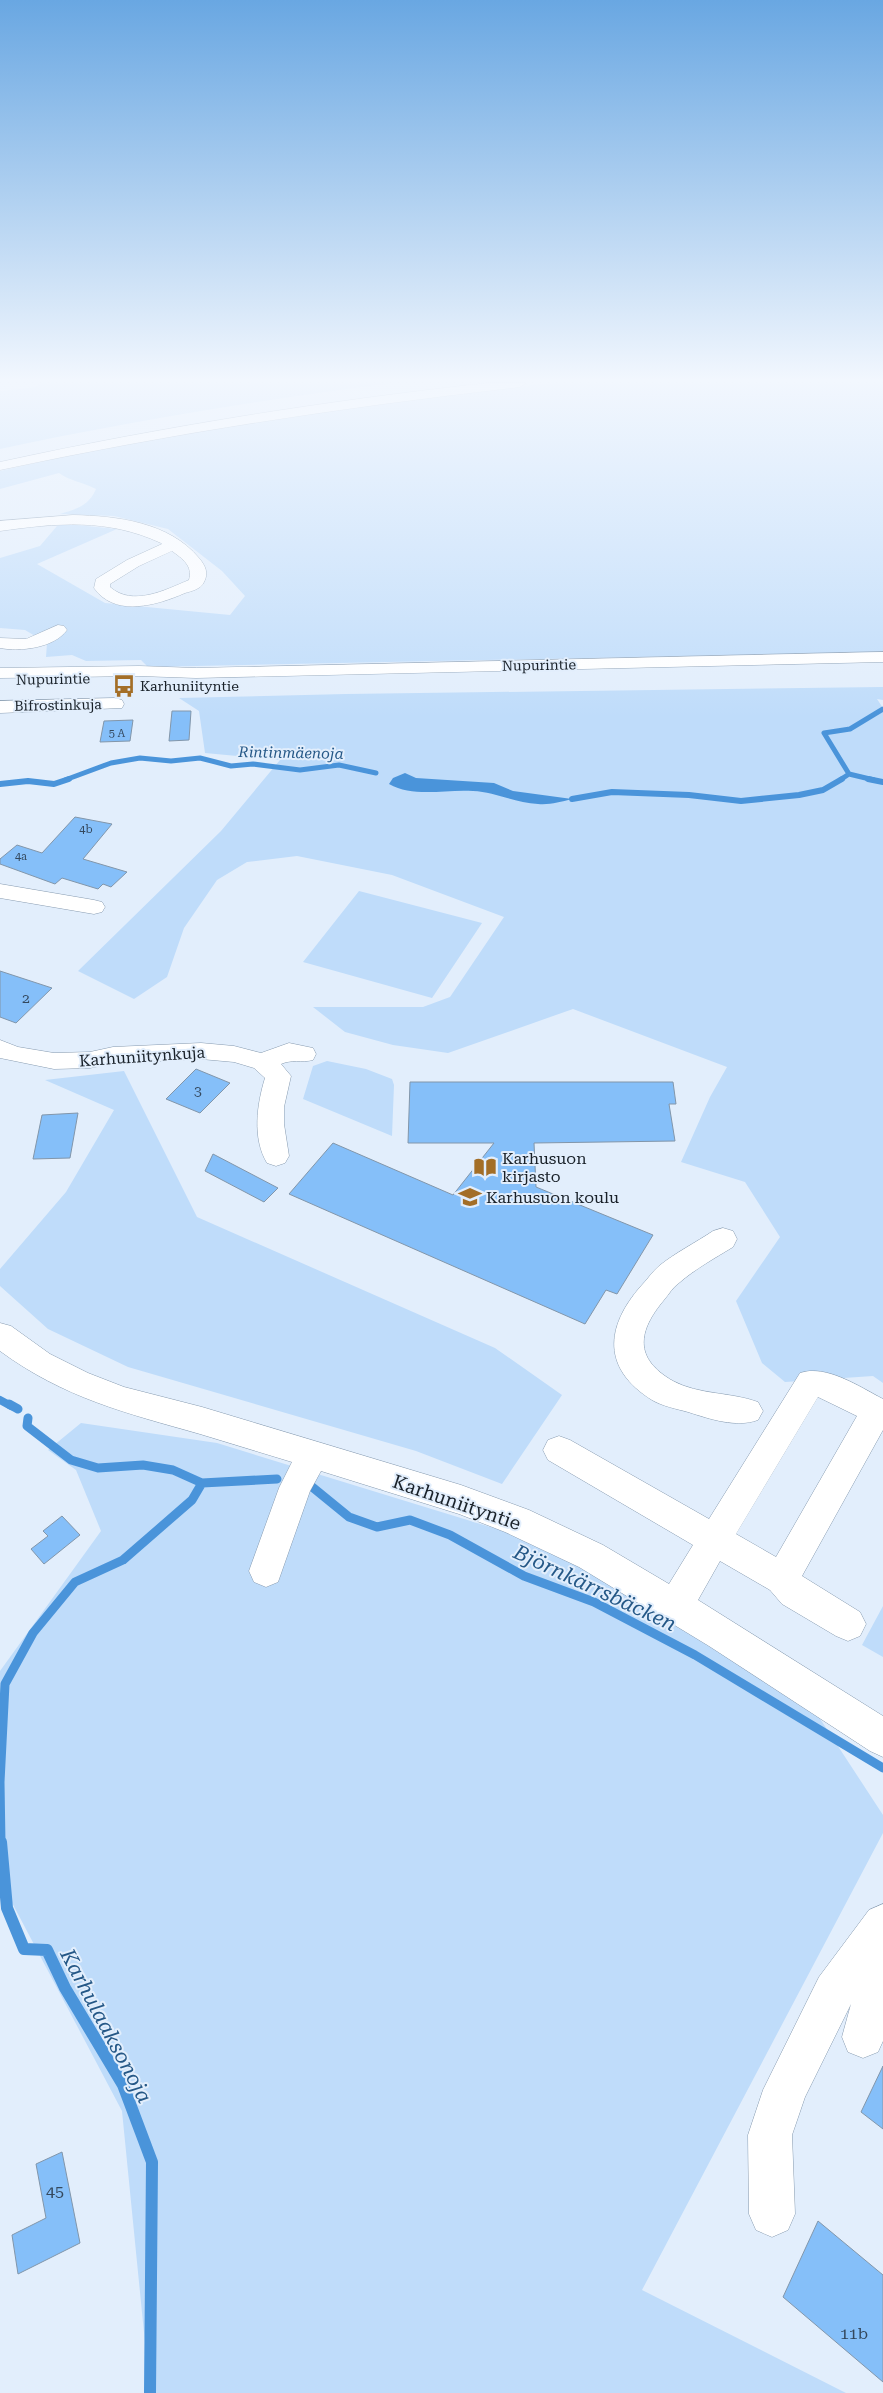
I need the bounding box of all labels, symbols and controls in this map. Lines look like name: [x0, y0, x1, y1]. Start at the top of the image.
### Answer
street label: Nupurintie: [502, 656, 577, 674]
street label: Nupurintie: [16, 670, 91, 688]
bus stop icon: Karhuniityntie: [111, 673, 137, 699]
place label: Karhuniityntie: [140, 678, 239, 694]
street label: Bifrostinkuja: [14, 696, 102, 714]
house number: 5 A: [109, 727, 126, 740]
water label: Rintinmäenoja: [237, 743, 344, 763]
house number: 4b: [79, 823, 93, 836]
house number: 4a: [15, 850, 27, 863]
house number: 2: [22, 990, 30, 1006]
street label: Karhuniitynkuja: [78, 1043, 206, 1070]
house number: 3: [194, 1083, 202, 1099]
place label: Karhusuon kirjasto: [502, 1149, 586, 1186]
library icon: Karhusuon kirjasto: [472, 1154, 498, 1180]
school or university icon: Karhusuon koulu: [457, 1184, 483, 1210]
place label: Karhusuon koulu: [486, 1188, 619, 1207]
street label: Karhuniityntie: [390, 1470, 524, 1535]
water label: Björnkärrsbäcken: [509, 1539, 680, 1636]
water label: Karhulaaksonoja: [55, 1944, 157, 2107]
house number: 45: [46, 2182, 64, 2201]
house number: 11b: [840, 2324, 868, 2343]

